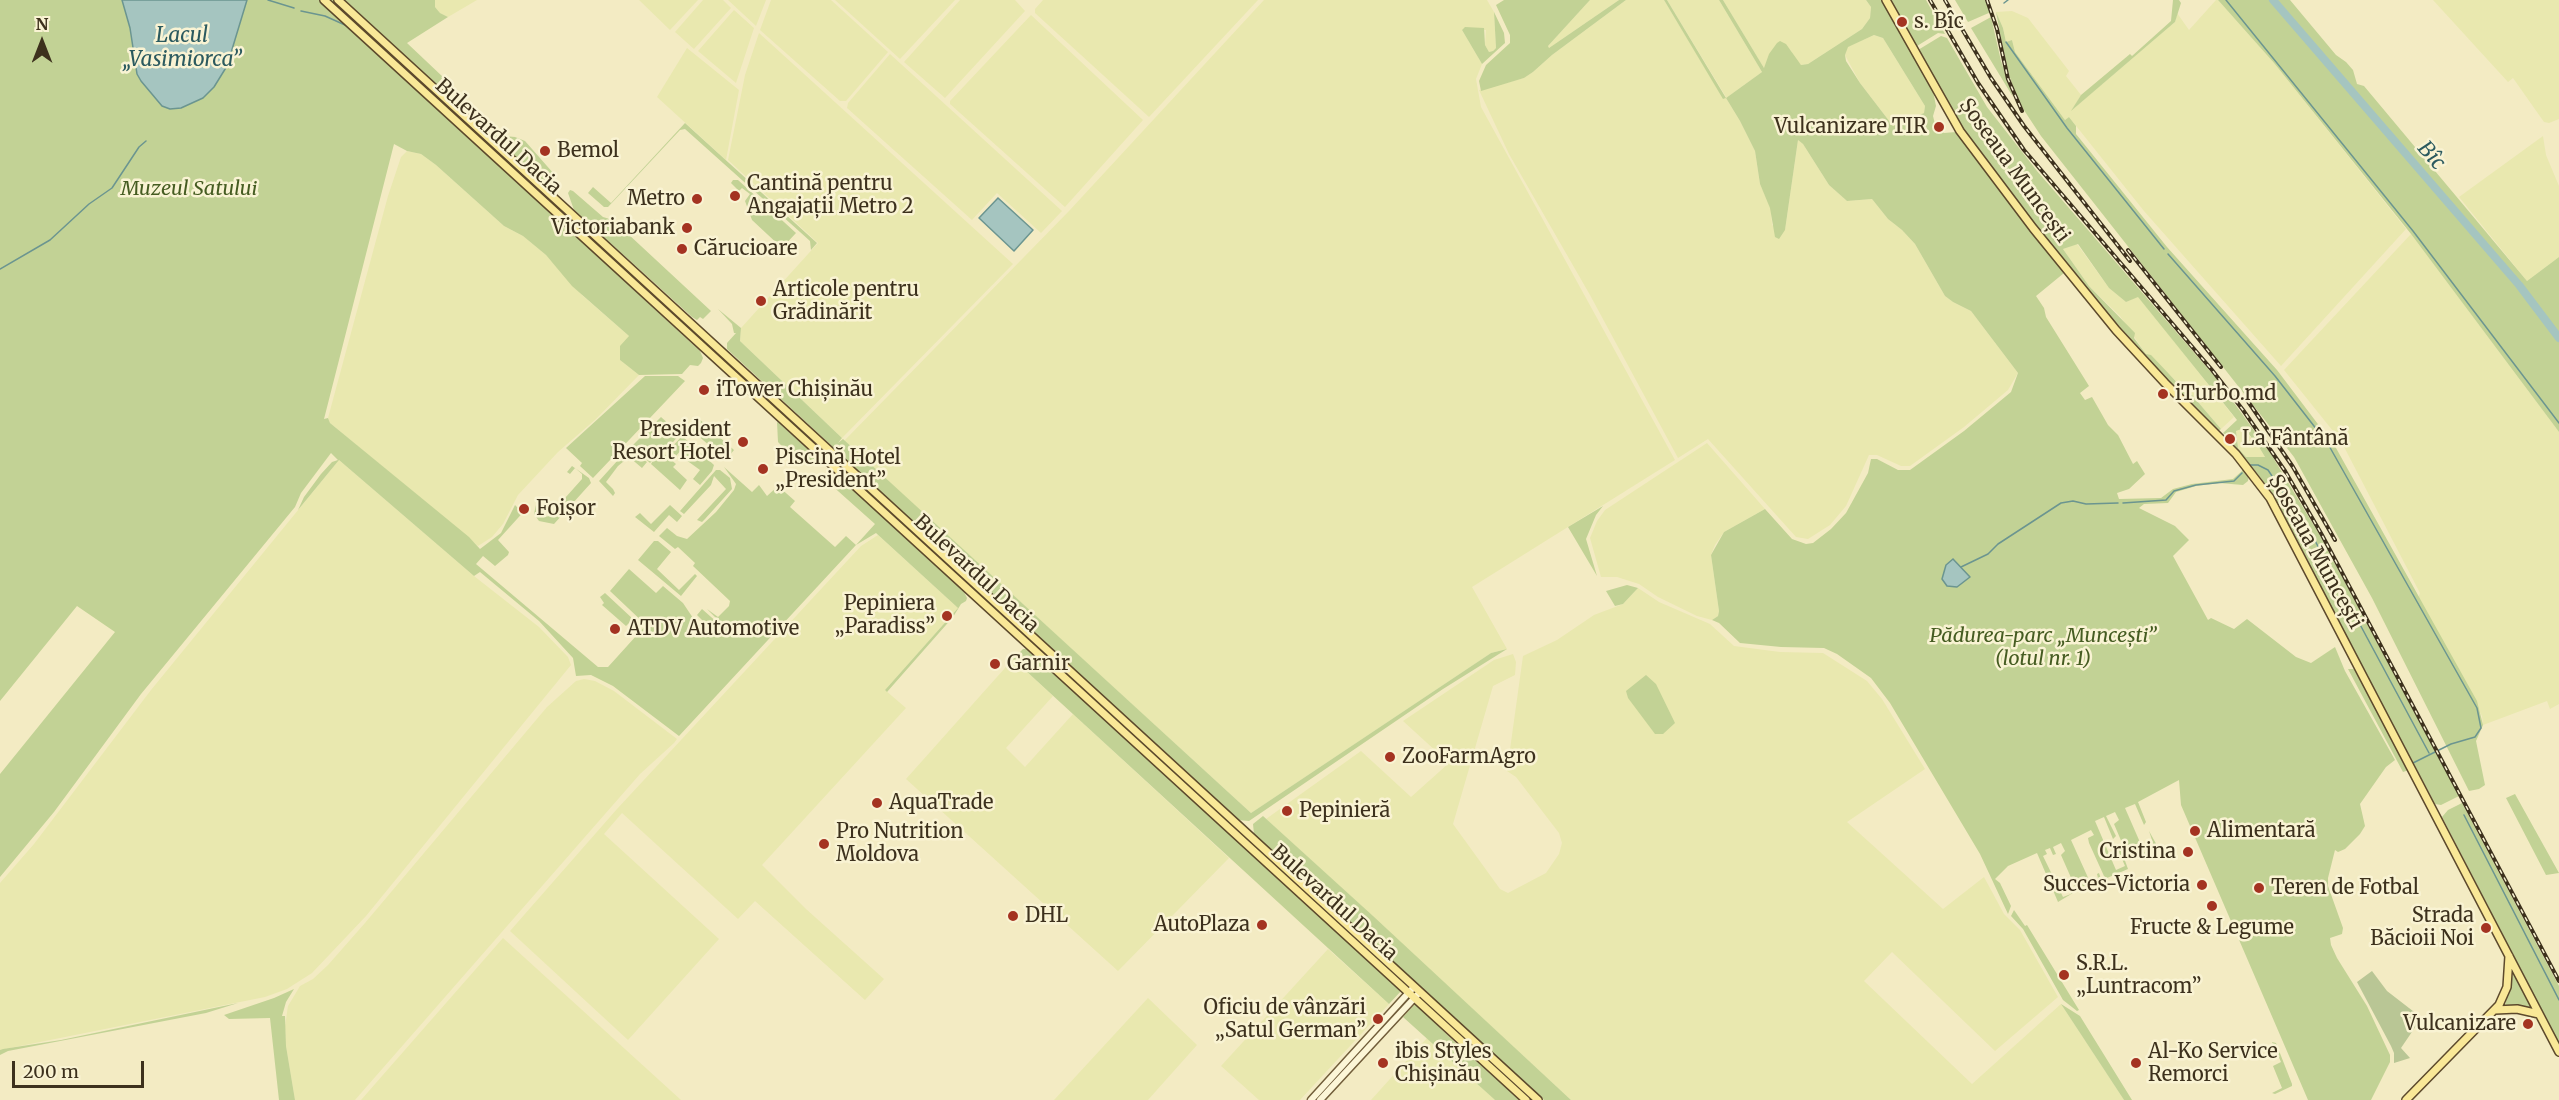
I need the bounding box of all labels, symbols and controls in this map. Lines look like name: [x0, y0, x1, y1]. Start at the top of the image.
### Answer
place label: s. Bîc: [1914, 10, 1964, 34]
north arrow: [12, 12, 72, 72]
text: N: [36, 14, 48, 34]
marker: s. Bîc: [1895, 15, 1909, 29]
water label: Lacul „Vasimiorca”: [122, 23, 242, 73]
street label: Bulevardul Dacia: [430, 74, 566, 200]
street label: Șoseaua Muncești: [1954, 94, 2074, 248]
place label: Vulcanizare TIR: [1774, 115, 1927, 139]
marker: Vulcanizare TIR: [1932, 120, 1946, 134]
water label: Bîc: [2412, 137, 2450, 175]
place label: Bemol: [557, 139, 619, 163]
marker: Bemol: [538, 144, 552, 158]
place label: Cantină pentru Angajații Metro 2: [747, 172, 914, 219]
park label: Muzeul Satului: [121, 177, 257, 201]
place label: Metro: [627, 187, 685, 211]
marker: Cantină pentru Angajații Metro 2: [728, 189, 742, 203]
marker: Metro: [690, 192, 704, 206]
place label: Victoriabank: [551, 216, 675, 240]
marker: Victoriabank: [680, 221, 694, 235]
place label: Cărucioare: [694, 237, 797, 261]
marker: Cărucioare: [675, 242, 689, 256]
place label: Articole pentru Grădinărit: [773, 278, 919, 325]
marker: Articole pentru Grădinărit: [754, 294, 768, 308]
place label: iTower Chișinău: [716, 378, 873, 402]
place label: iTurbo.md: [2175, 382, 2276, 406]
marker: iTower Chișinău: [697, 383, 711, 397]
marker: iTurbo.md: [2156, 387, 2170, 401]
place label: President Resort Hotel: [612, 418, 731, 465]
place label: La Fântână: [2242, 427, 2349, 451]
marker: La Fântână: [2223, 432, 2237, 446]
marker: President Resort Hotel: [736, 435, 750, 449]
place label: Piscină Hotel „President”: [775, 446, 901, 493]
marker: Piscină Hotel „President”: [756, 462, 770, 476]
street label: Șoseaua Muncești: [2263, 471, 2367, 633]
place label: Foișor: [536, 497, 596, 521]
marker: Foișor: [517, 502, 531, 516]
street label: Bulevardul Dacia: [909, 510, 1043, 638]
place label: Pepiniera „Paradiss”: [835, 592, 935, 639]
marker: Pepiniera „Paradiss”: [940, 609, 954, 623]
place label: ATDV Automotive: [627, 617, 799, 641]
marker: ATDV Automotive: [608, 622, 622, 636]
park label: Pădurea-parc „Muncești” (lotul nr. 1): [1929, 624, 2157, 671]
place label: Garnir: [1007, 652, 1070, 676]
marker: Garnir: [988, 657, 1002, 671]
place label: ZooFarmAgro: [1402, 745, 1536, 769]
marker: ZooFarmAgro: [1383, 750, 1397, 764]
place label: AquaTrade: [889, 791, 994, 815]
marker: AquaTrade: [870, 796, 884, 810]
place label: Pepinieră: [1299, 799, 1390, 823]
marker: Pepinieră: [1280, 804, 1294, 818]
place label: Alimentară: [2207, 819, 2315, 843]
place label: Pro Nutrition Moldova: [836, 820, 963, 867]
marker: Alimentară: [2188, 824, 2202, 838]
marker: Pro Nutrition Moldova: [817, 837, 831, 851]
street label: Bulevardul Dacia: [1266, 840, 1402, 966]
place label: Cristina: [2099, 840, 2176, 864]
marker: Cristina: [2181, 845, 2195, 859]
place label: Succes-Victoria: [2043, 873, 2190, 897]
place label: Teren de Fotbal: [2271, 876, 2419, 900]
marker: Succes-Victoria: [2195, 878, 2209, 892]
marker: Teren de Fotbal: [2252, 881, 2266, 895]
marker: Fructe & Legume: [2205, 899, 2219, 913]
place label: DHL: [1025, 904, 1068, 928]
place label: Strada Băcioii Noi: [2370, 904, 2474, 951]
marker: DHL: [1006, 909, 1020, 923]
place label: AutoPlaza: [1154, 913, 1250, 937]
place label: Fructe & Legume: [2130, 916, 2294, 940]
marker: AutoPlaza: [1255, 918, 1269, 932]
marker: Strada Băcioii Noi: [2479, 921, 2493, 935]
place label: S.R.L. „Luntracom”: [2076, 952, 2201, 999]
marker: S.R.L. „Luntracom”: [2057, 968, 2071, 982]
place label: Oficiu de vânzări „Satul German”: [1203, 996, 1366, 1043]
marker: Oficiu de vânzări „Satul German”: [1371, 1012, 1385, 1026]
place label: Vulcanizare: [2403, 1012, 2516, 1036]
marker: Vulcanizare: [2521, 1017, 2535, 1031]
place label: ibis Styles Chișinău: [1395, 1040, 1492, 1087]
place label: Al-Ko Service Remorci: [2148, 1040, 2278, 1087]
scale bar: [15, 1049, 147, 1087]
marker: ibis Styles Chișinău: [1376, 1056, 1390, 1070]
marker: Al-Ko Service Remorci: [2129, 1056, 2143, 1070]
text: 200 m: [23, 1060, 79, 1083]

